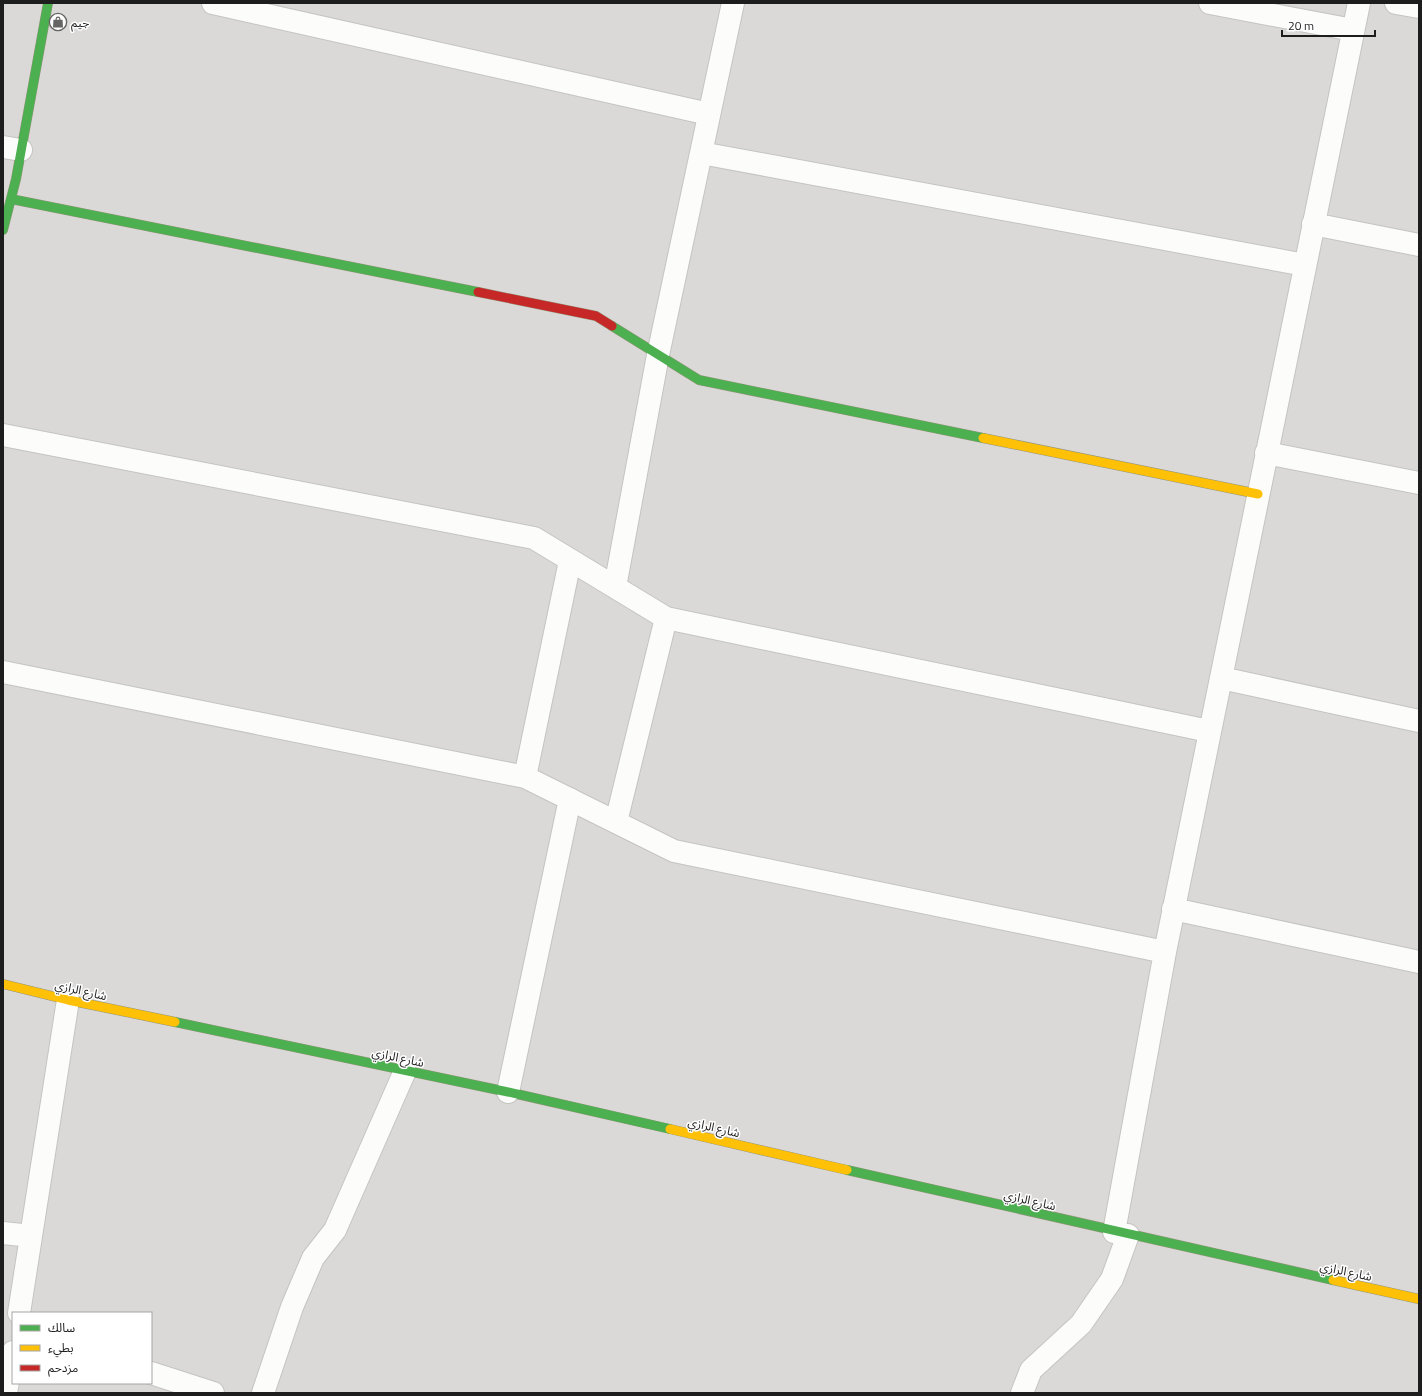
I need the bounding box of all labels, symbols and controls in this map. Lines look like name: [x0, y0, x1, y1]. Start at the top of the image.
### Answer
shop icon: جيم: [48, 12, 68, 32]
scale bar: [1282, 12, 1375, 38]
place label: جيم: [71, 13, 89, 32]
text: 20 m: [1288, 16, 1314, 35]
street label: شارع الرازي: [53, 975, 109, 1006]
street label: شارع الرازي: [370, 1042, 426, 1073]
street label: شارع الرازي: [686, 1112, 742, 1143]
street label: شارع الرازي: [1002, 1185, 1058, 1216]
street label: شارع الرازي: [1318, 1256, 1374, 1287]
legend: [12, 1312, 152, 1384]
text: سالك: [48, 1318, 75, 1337]
text: بطيء: [48, 1338, 74, 1358]
text: مزدحم: [48, 1358, 78, 1377]

